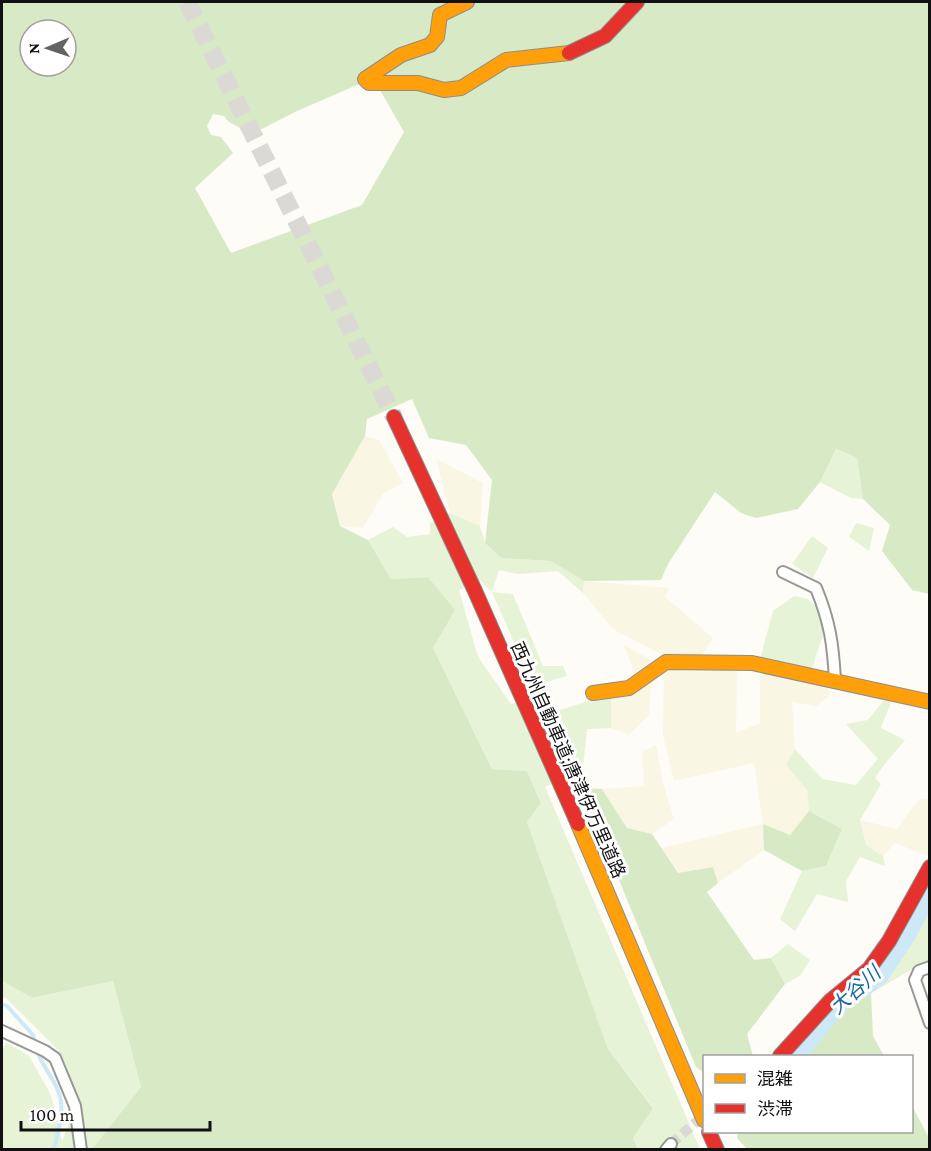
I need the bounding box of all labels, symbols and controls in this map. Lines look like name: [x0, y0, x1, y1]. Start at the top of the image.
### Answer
north arrow: [18, 18, 78, 78]
text: N: [25, 43, 42, 54]
street label: 西九州自動車道;唐津伊万里道路: [507, 639, 629, 881]
water label: 大谷川: [825, 960, 886, 1018]
legend: [703, 1055, 913, 1133]
text: 混雑: [757, 1069, 793, 1089]
scale bar: [21, 1094, 210, 1132]
text: 渋滞: [757, 1099, 793, 1119]
text: 100 m: [30, 1105, 75, 1125]

